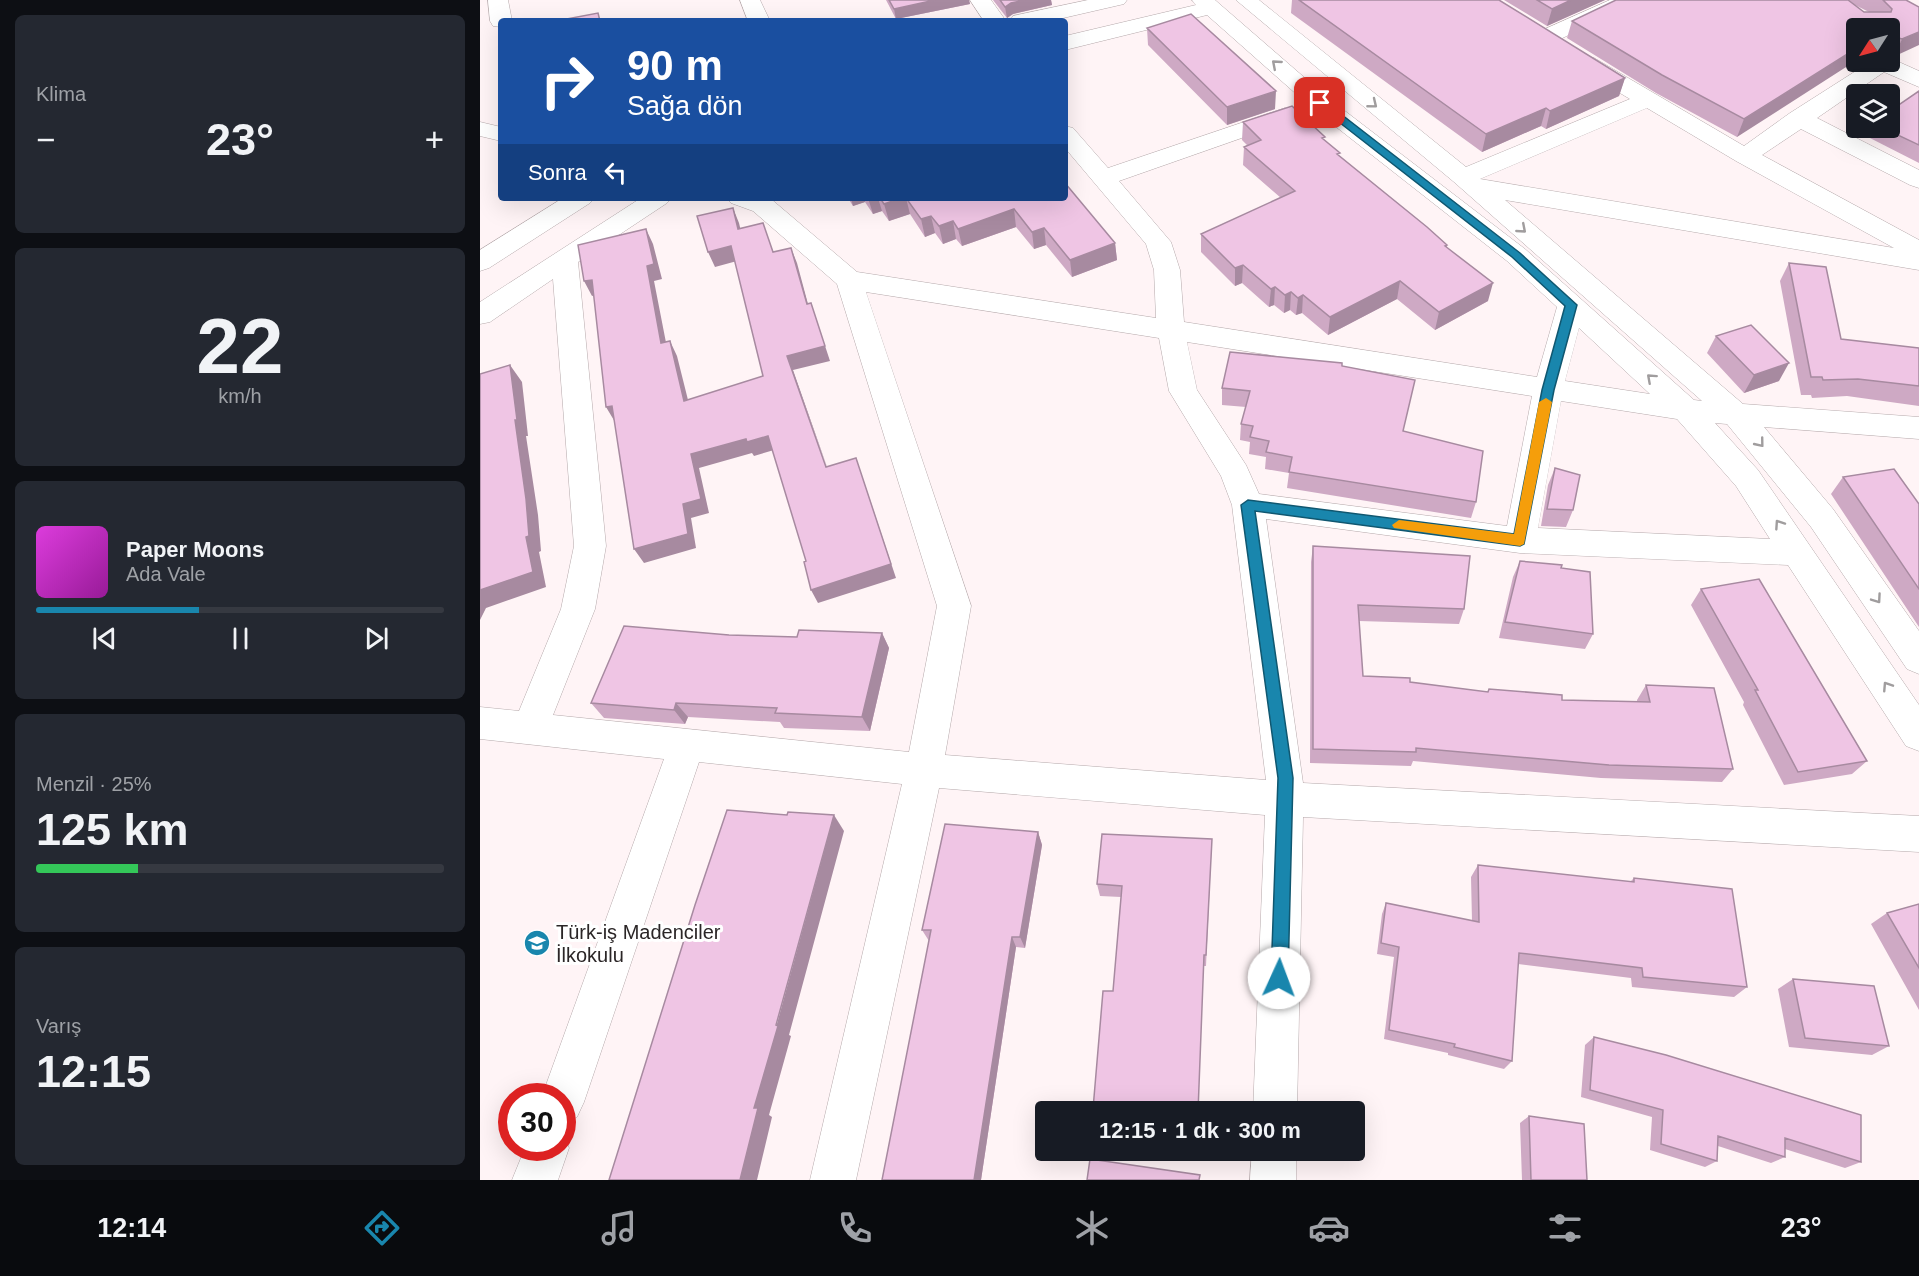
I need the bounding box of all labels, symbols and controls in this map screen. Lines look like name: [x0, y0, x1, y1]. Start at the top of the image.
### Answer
north arrow: [1846, 18, 1900, 72]
map controls: [1846, 18, 1900, 138]
icon: right: [528, 42, 606, 120]
text: 90 m: [627, 42, 723, 89]
one-way arrow: [1272, 61, 1283, 72]
pin: [1294, 77, 1345, 128]
text: Klima: [36, 83, 86, 105]
button: layers: [1846, 84, 1900, 138]
icon: arrive: [1303, 86, 1336, 119]
text: Sağa dön: [627, 91, 743, 121]
one-way arrow: [1366, 96, 1377, 107]
text: 23°: [206, 114, 274, 165]
text: −: [36, 121, 55, 158]
text: +: [425, 121, 444, 158]
icon: left: [599, 156, 632, 189]
text: Sonra: [528, 160, 587, 185]
one-way arrow: [1515, 221, 1526, 232]
text: 22: [197, 302, 283, 390]
one-way arrow: [1647, 374, 1658, 385]
text: km/h: [218, 385, 262, 407]
one-way arrow: [1753, 436, 1764, 447]
one-way arrow: [1775, 520, 1786, 531]
text: Paper Moons: [126, 537, 264, 562]
text: Ada Vale: [126, 563, 206, 585]
one-way arrow: [1870, 592, 1881, 603]
icon: previous: [88, 622, 121, 655]
icon: pause: [224, 622, 257, 655]
icon: next: [360, 622, 393, 655]
one-way arrow: [1883, 682, 1894, 693]
text: Menzil · 25%: [36, 773, 152, 795]
text: 125 km: [36, 804, 189, 855]
place label: Türk-iş Madenciler İlkokulu: [556, 921, 721, 966]
school or university icon: Türk-iş Madenciler İlkokulu: [522, 928, 552, 958]
position arrow: [1247, 946, 1311, 1010]
text: Varış: [36, 1015, 81, 1037]
text: 12:15: [36, 1046, 151, 1097]
speed limit sign: 30: [498, 1083, 576, 1161]
text: 12:15 · 1 dk · 300 m: [1099, 1118, 1301, 1143]
icon: directions: [361, 1207, 403, 1249]
icon: music: [598, 1207, 640, 1249]
icon: phone: [834, 1207, 876, 1249]
icon: climate: [1071, 1207, 1113, 1249]
icon: car: [1308, 1207, 1350, 1249]
icon: filters: [1544, 1207, 1586, 1249]
text: 12:14: [97, 1213, 166, 1243]
text: 23°: [1781, 1213, 1822, 1243]

